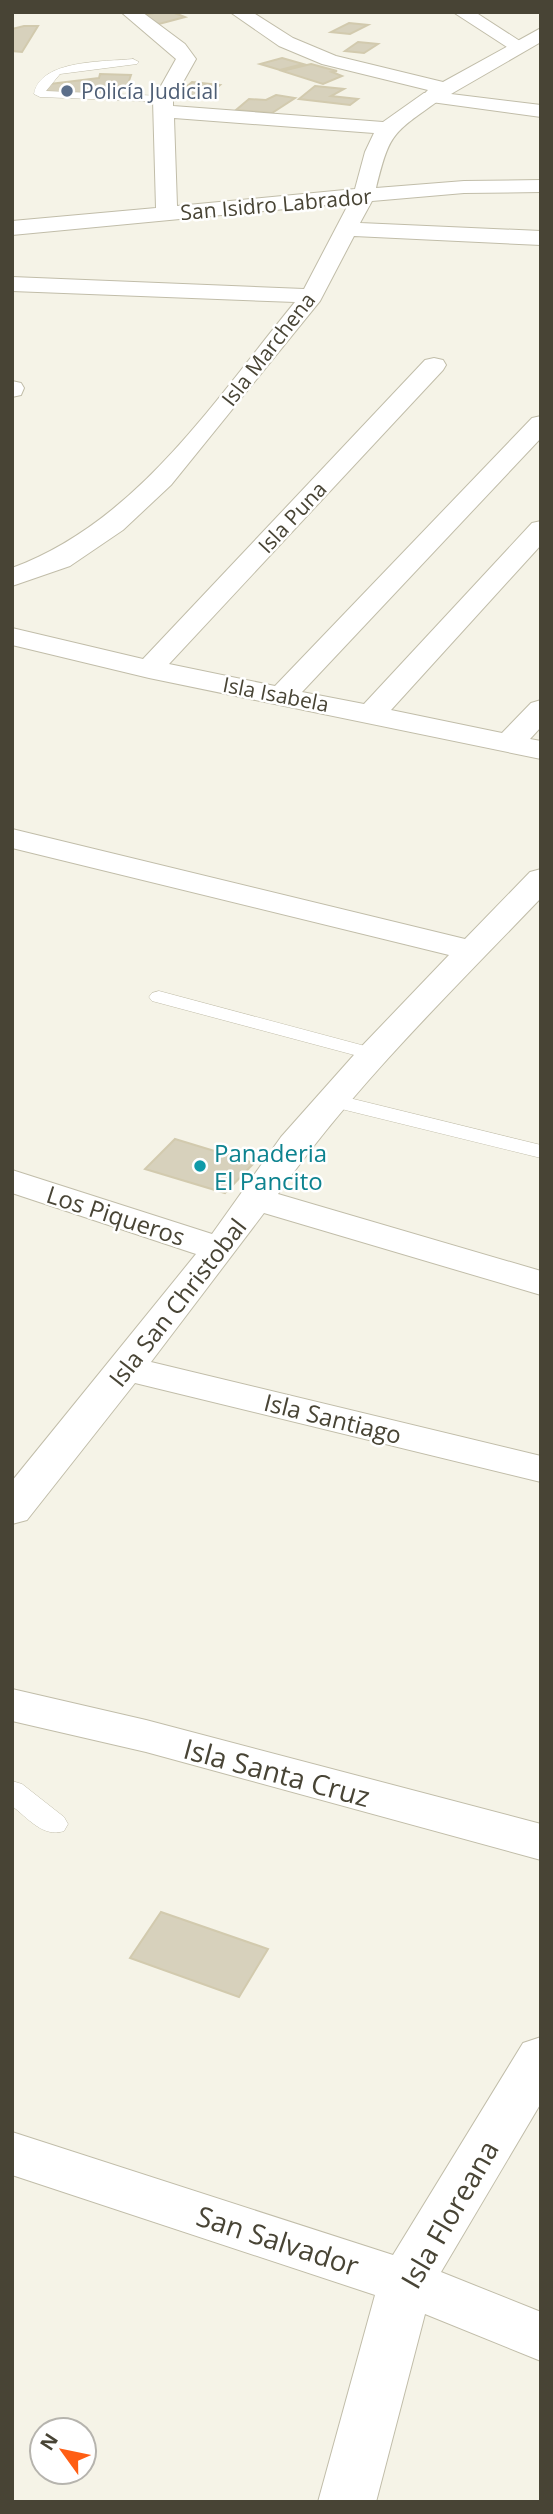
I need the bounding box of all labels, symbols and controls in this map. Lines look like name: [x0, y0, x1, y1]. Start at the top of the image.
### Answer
place label: Policía Judicial: [81, 77, 218, 105]
marker: Policía Judicial: [59, 83, 75, 99]
street label: San Isidro Labrador: [179, 182, 373, 226]
street label: Isla Marchena: [215, 287, 321, 411]
street label: Isla Puna: [252, 475, 332, 559]
street label: Isla Isabela: [221, 670, 331, 718]
place label: Panaderia El Pancito: [214, 1136, 327, 1197]
marker: Panaderia El Pancito: [192, 1158, 208, 1174]
street label: Los Piqueros: [43, 1177, 189, 1253]
street label: Isla San Christobal: [101, 1211, 253, 1393]
street label: Isla Santiago: [261, 1385, 405, 1451]
street label: Isla Santa Cruz: [180, 1729, 374, 1815]
street label: Isla Floreana: [391, 2133, 507, 2295]
street label: San Salvador: [192, 2196, 364, 2284]
north arrow: [28, 2416, 98, 2486]
text: N: [34, 2428, 64, 2455]

